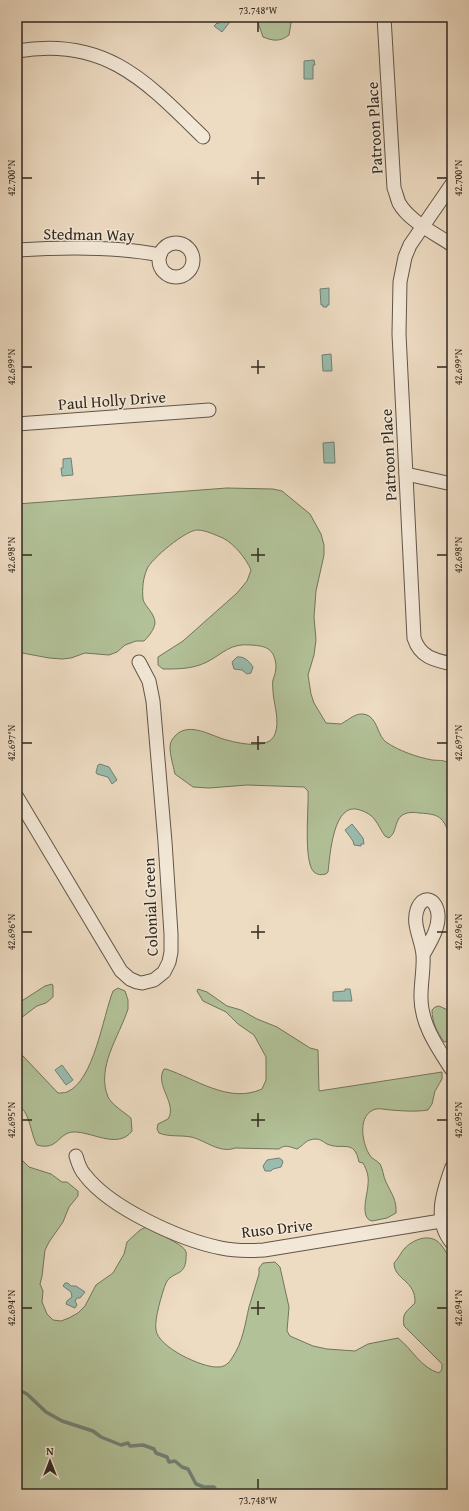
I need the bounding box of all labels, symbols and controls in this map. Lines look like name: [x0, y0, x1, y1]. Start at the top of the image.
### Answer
text: 73.748°W: [239, 3, 278, 18]
street label: Patroon Place: [360, 81, 388, 175]
text: 42.700°N: [4, 159, 19, 196]
text: 42.700°N: [451, 159, 466, 196]
street label: Stedman Way: [43, 221, 135, 247]
text: 42.699°N: [4, 348, 19, 385]
text: 42.699°N: [451, 348, 466, 385]
street label: Paul Holly Drive: [57, 384, 167, 416]
street label: Patroon Place: [374, 408, 402, 502]
text: 42.698°N: [4, 536, 19, 573]
text: 42.698°N: [451, 536, 466, 573]
text: 42.697°N: [4, 724, 19, 761]
text: 42.697°N: [451, 724, 466, 761]
street label: Colonial Green: [136, 857, 164, 957]
text: 42.696°N: [4, 913, 19, 950]
text: 42.696°N: [451, 913, 466, 950]
text: 42.695°N: [4, 1101, 19, 1138]
text: 42.695°N: [451, 1101, 466, 1138]
street label: Ruso Drive: [240, 1212, 314, 1244]
text: 42.694°N: [4, 1289, 19, 1326]
text: 42.694°N: [451, 1289, 466, 1326]
north arrow: [30, 1441, 70, 1481]
text: N: [46, 1443, 54, 1459]
text: 73.748°W: [239, 1493, 278, 1508]

